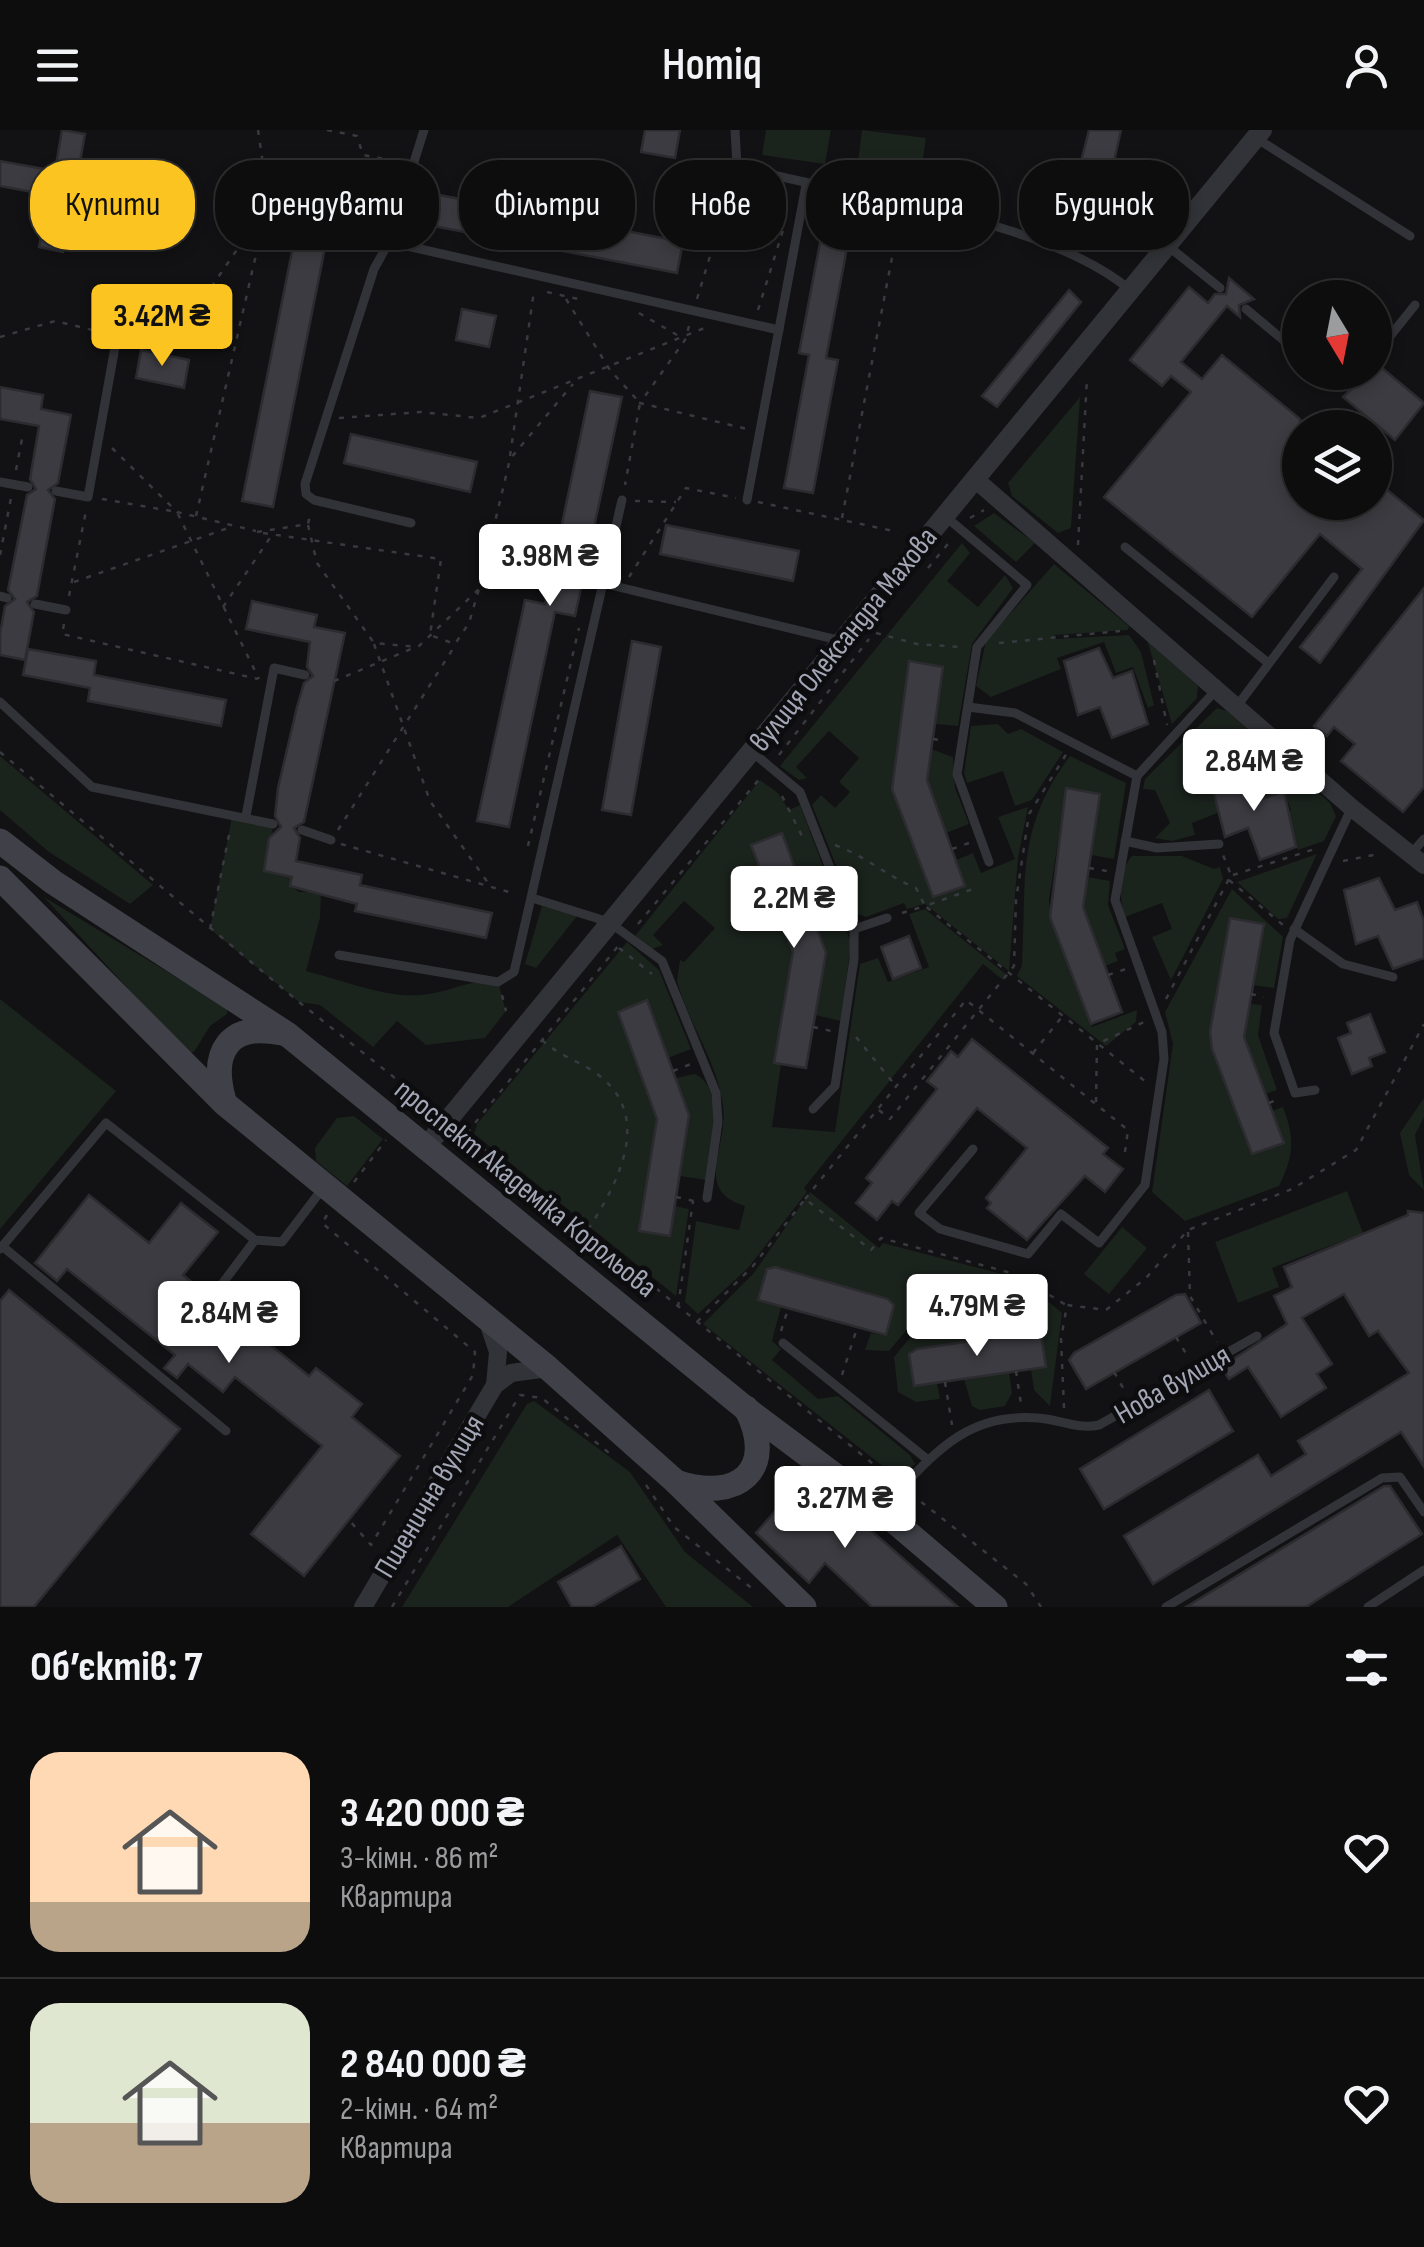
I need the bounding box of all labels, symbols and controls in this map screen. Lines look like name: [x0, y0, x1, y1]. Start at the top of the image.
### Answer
icon: menu: [30, 38, 85, 93]
text: Homiq: [662, 38, 762, 93]
icon: person: [1339, 38, 1394, 93]
chip: Купити: [30, 160, 195, 250]
chip: Орендувати: [215, 160, 439, 250]
chip: Фільтри: [459, 160, 635, 250]
chip: Нове: [655, 160, 786, 250]
chip: Квартира: [806, 160, 999, 250]
chip: Будинок: [1019, 160, 1189, 250]
north arrow: [1282, 280, 1392, 390]
map controls: [1282, 280, 1392, 520]
pin: 3.42M ₴: [70, 284, 254, 369]
text: 3.42M ₴: [113, 297, 211, 336]
button: layers: [1282, 410, 1392, 520]
street label: вулиця Олександра Махова: [742, 520, 945, 759]
pin: 3.98M ₴: [458, 524, 642, 609]
text: 3.98M ₴: [501, 537, 599, 576]
pin: 2.84M ₴: [1162, 729, 1346, 814]
text: 2.84M ₴: [1205, 742, 1303, 781]
pin: 2.2M ₴: [713, 866, 875, 951]
text: 2.2M ₴: [753, 879, 835, 918]
street label: проспект Академіка Корольова: [387, 1072, 664, 1306]
pin: 4.79M ₴: [885, 1274, 1069, 1359]
pin: 2.84M ₴: [137, 1281, 321, 1366]
text: 4.79M ₴: [929, 1287, 1025, 1326]
text: 2.84M ₴: [180, 1294, 278, 1333]
street label: Нова вулиця: [1108, 1337, 1237, 1432]
street label: Пшенична вулиця: [367, 1409, 493, 1584]
pin: 3.27M ₴: [753, 1466, 937, 1551]
text: 3.27M ₴: [797, 1479, 893, 1518]
icon: filters: [1339, 1640, 1394, 1695]
text: Об’єктів: 7: [30, 1642, 202, 1693]
text: 3 420 000 ₴: [340, 1788, 525, 1839]
icon: home: [110, 1792, 230, 1912]
icon: heart: [1339, 1825, 1394, 1880]
text: 3-кімн. · 86 m²: [340, 1839, 498, 1878]
text: Квартира: [340, 1878, 452, 1917]
text: 2 840 000 ₴: [340, 2039, 526, 2090]
icon: home: [110, 2043, 230, 2163]
icon: heart: [1339, 2076, 1394, 2131]
text: 2-кімн. · 64 m²: [340, 2090, 498, 2129]
text: Квартира: [340, 2129, 452, 2168]

